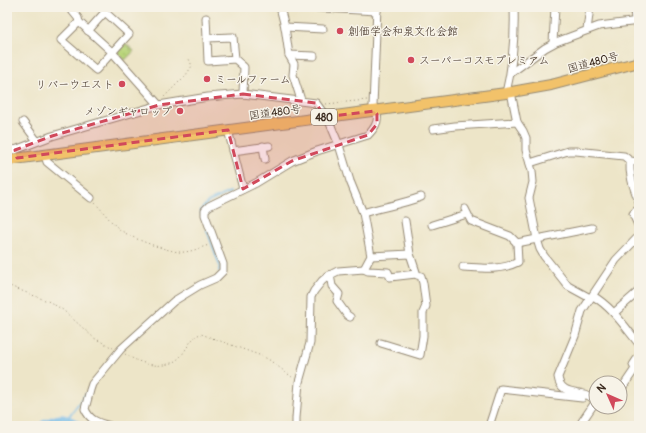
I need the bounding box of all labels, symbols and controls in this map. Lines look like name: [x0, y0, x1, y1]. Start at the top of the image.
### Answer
place label: 創価学会和泉文化会館: [348, 25, 458, 38]
marker: 創価学会和泉文化会館: [335, 26, 345, 36]
street label: 国道480号: [566, 49, 620, 76]
place label: スーパーコスモプレミアム: [419, 54, 549, 67]
marker: スーパーコスモプレミアム: [406, 55, 416, 65]
place label: ミールファーム: [215, 73, 291, 86]
marker: ミールファーム: [202, 74, 212, 84]
place label: リバーウエスト: [36, 78, 114, 91]
marker: リバーウエスト: [117, 79, 127, 89]
street label: 国道480号: [248, 102, 302, 123]
place label: メゾンギャロップ: [84, 105, 172, 118]
marker: メゾンギャロップ: [175, 106, 185, 116]
road number: 480: [311, 109, 337, 125]
north arrow: [588, 375, 628, 415]
text: N: [594, 381, 609, 396]

